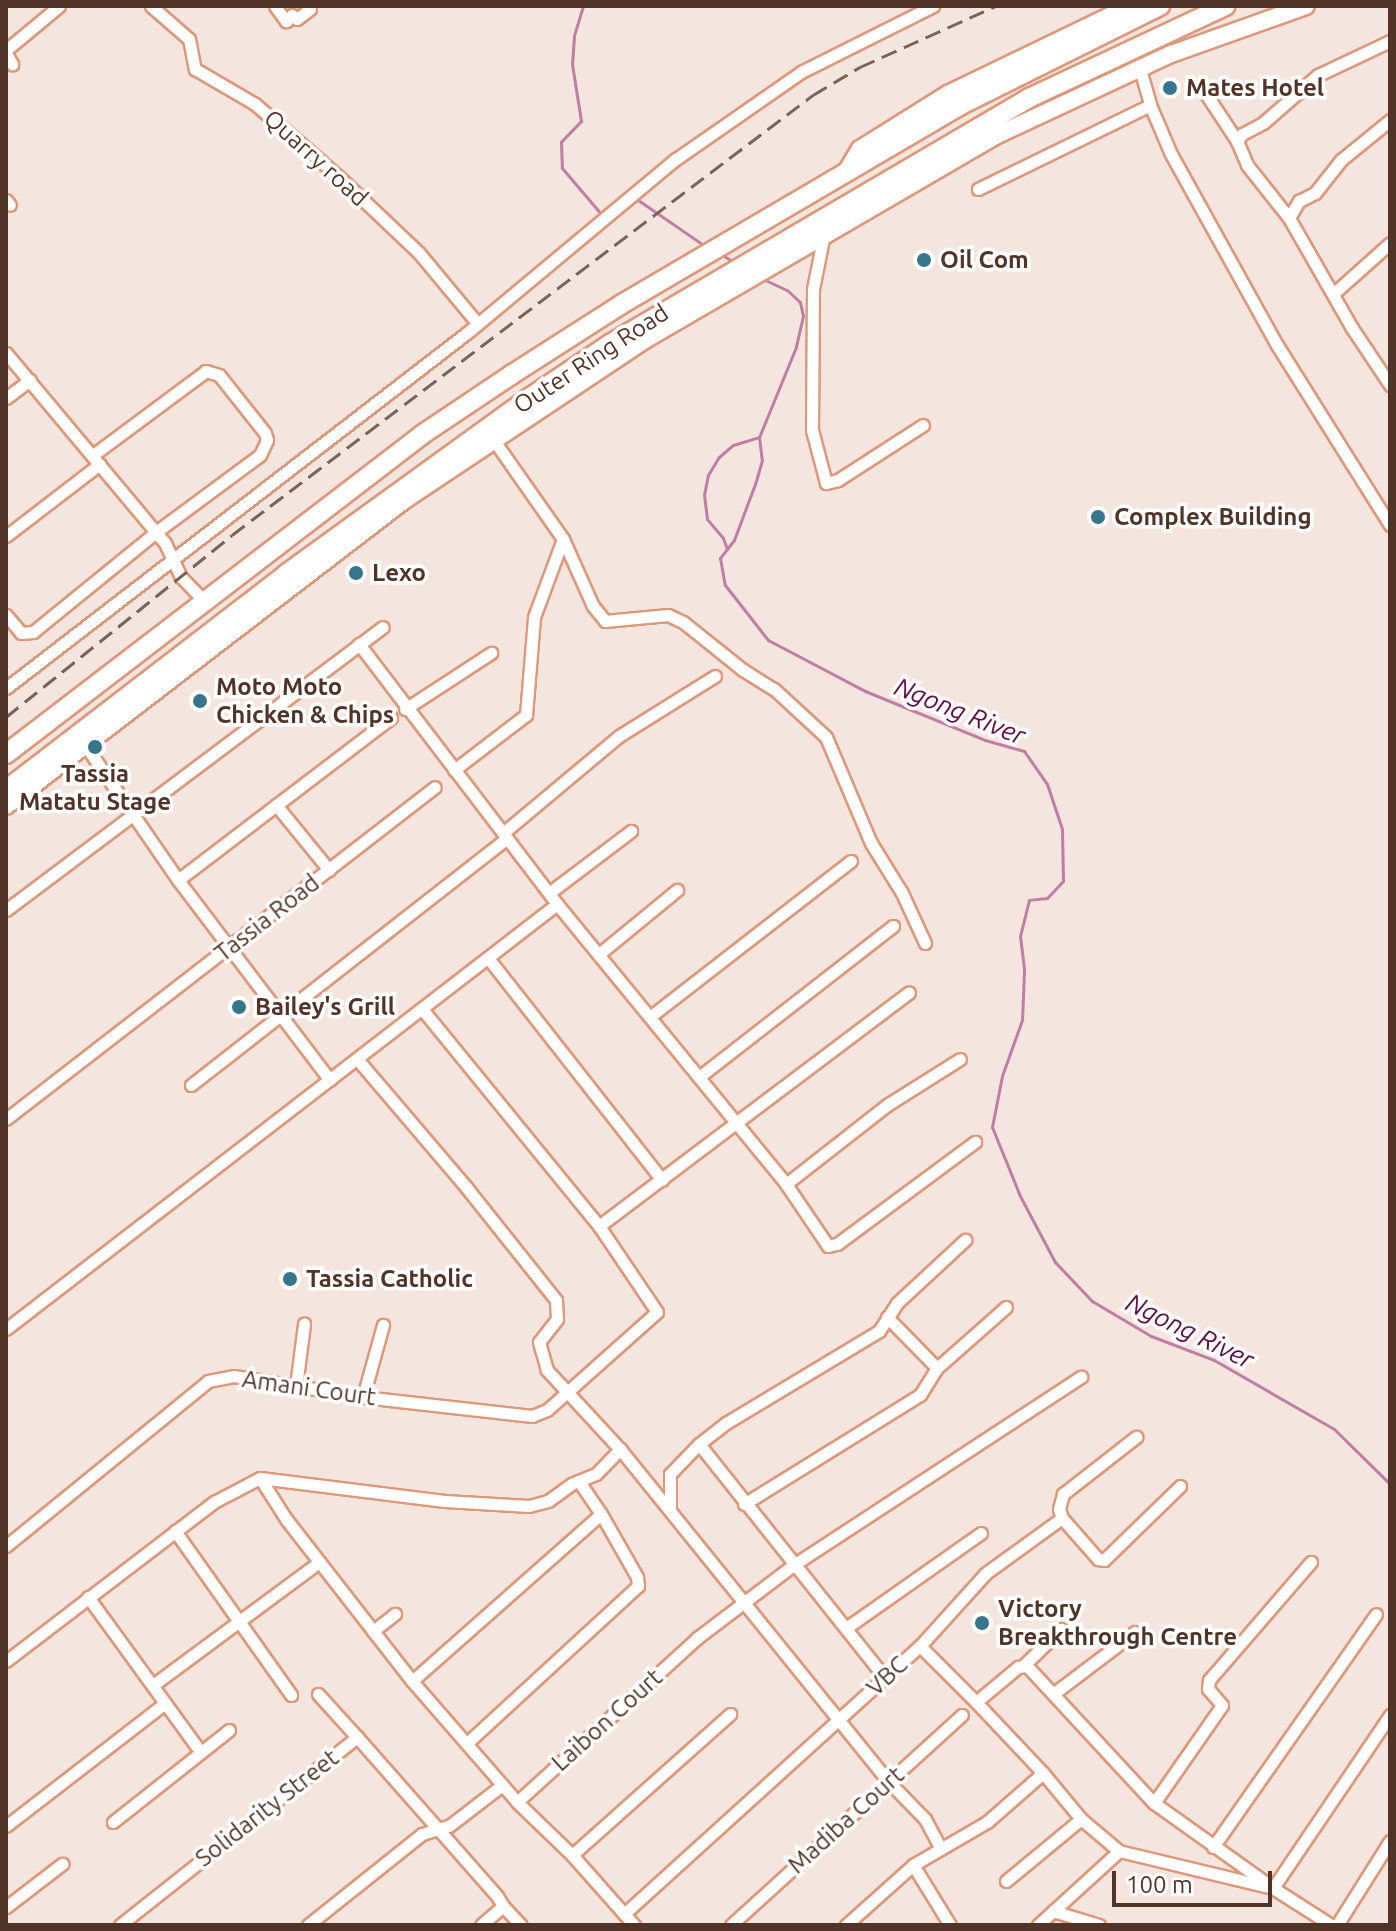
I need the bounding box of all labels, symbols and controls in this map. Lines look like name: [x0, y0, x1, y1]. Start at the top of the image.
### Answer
place label: Mates Hotel: [1186, 74, 1324, 102]
marker: Mates Hotel: [1161, 79, 1179, 97]
street label: Quarry road: [258, 104, 374, 212]
place label: Oil Com: [940, 246, 1029, 274]
marker: Oil Com: [915, 251, 933, 269]
street label: Outer Ring Road: [508, 298, 674, 420]
place label: Complex Building: [1114, 503, 1312, 531]
marker: Complex Building: [1089, 508, 1107, 526]
place label: Lexo: [372, 559, 426, 587]
marker: Lexo: [347, 564, 365, 582]
water label: Ngong River: [890, 671, 1030, 751]
place label: Moto Moto Chicken & Chips: [216, 673, 394, 729]
marker: Moto Moto Chicken & Chips: [191, 692, 209, 710]
marker: Tassia Matatu Stage: [86, 738, 104, 756]
place label: Tassia Matatu Stage: [19, 760, 171, 816]
street label: Tassia Road: [209, 868, 325, 968]
place label: Bailey's Grill: [255, 993, 395, 1021]
marker: Bailey's Grill: [230, 998, 248, 1016]
place label: Tassia Catholic: [306, 1265, 473, 1293]
marker: Tassia Catholic: [281, 1270, 299, 1288]
water label: Ngong River: [1121, 1287, 1259, 1375]
street label: Amani Court: [240, 1364, 378, 1412]
place label: Victory Breakthrough Centre: [998, 1595, 1237, 1651]
marker: Victory Breakthrough Centre: [973, 1614, 991, 1632]
street label: VBC: [861, 1650, 913, 1702]
street label: Laibon Court: [546, 1663, 668, 1777]
street label: Solidarity Street: [190, 1743, 344, 1873]
street label: Madiba Court: [782, 1760, 910, 1880]
scale bar: [1116, 1855, 1276, 1905]
text: 100 m: [1126, 1871, 1193, 1898]

